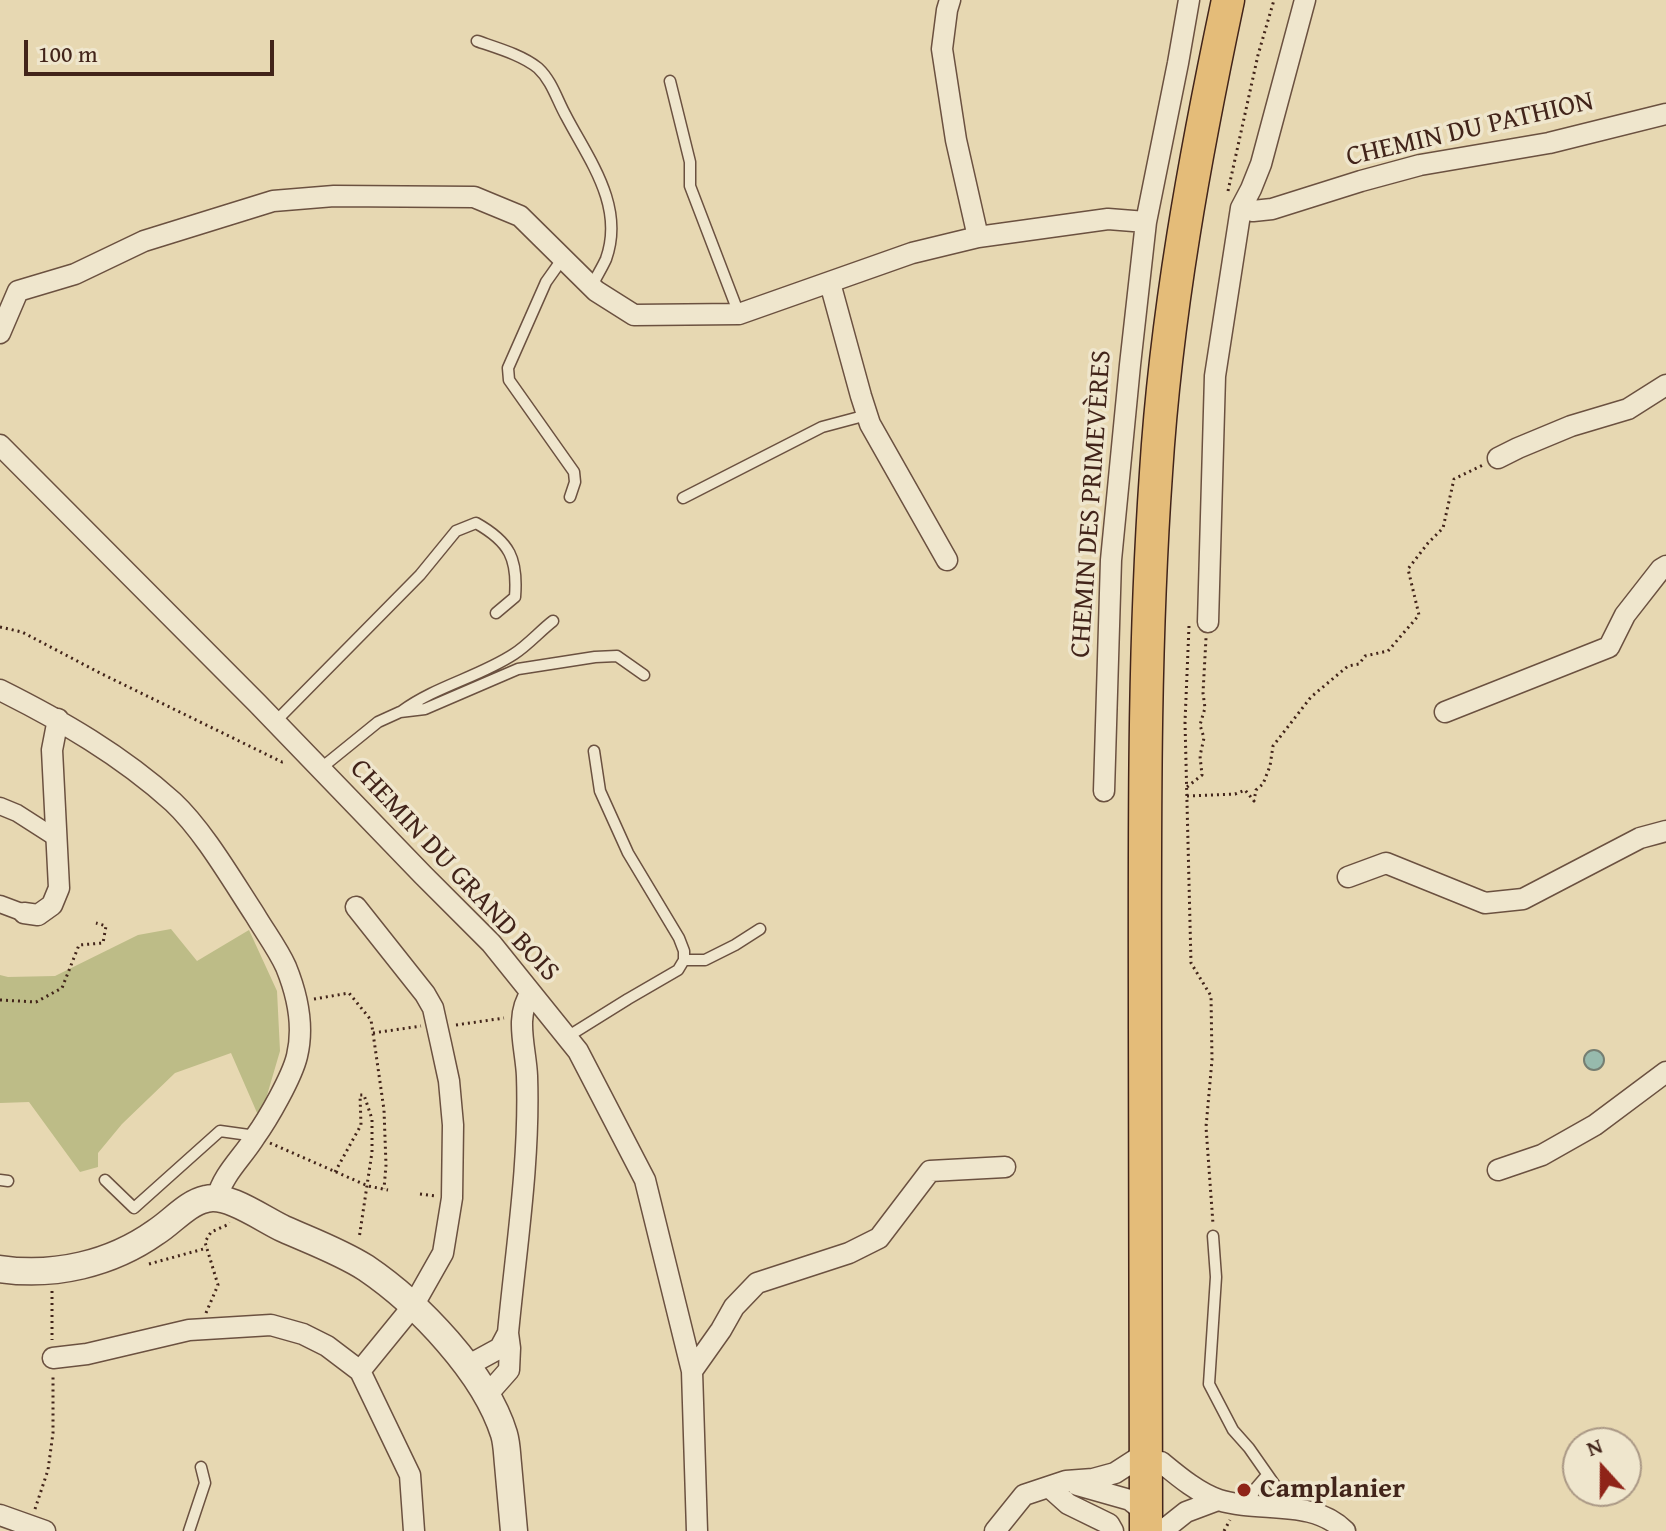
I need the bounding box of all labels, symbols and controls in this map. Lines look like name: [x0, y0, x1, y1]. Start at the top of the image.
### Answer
scale bar: [28, 24, 278, 74]
text: 100 m: [38, 36, 98, 71]
street label: CHEMIN DU PATHION: [1343, 85, 1597, 175]
street label: CHEMIN DES PRIMEVÈRES: [1064, 349, 1120, 659]
street label: CHEMIN DU GRAND BOIS: [342, 753, 566, 989]
north arrow: [1562, 1427, 1642, 1507]
text: N: [1582, 1429, 1607, 1464]
place label: Camplanier: [1260, 1473, 1405, 1507]
marker: Camplanier: [1235, 1481, 1253, 1499]

